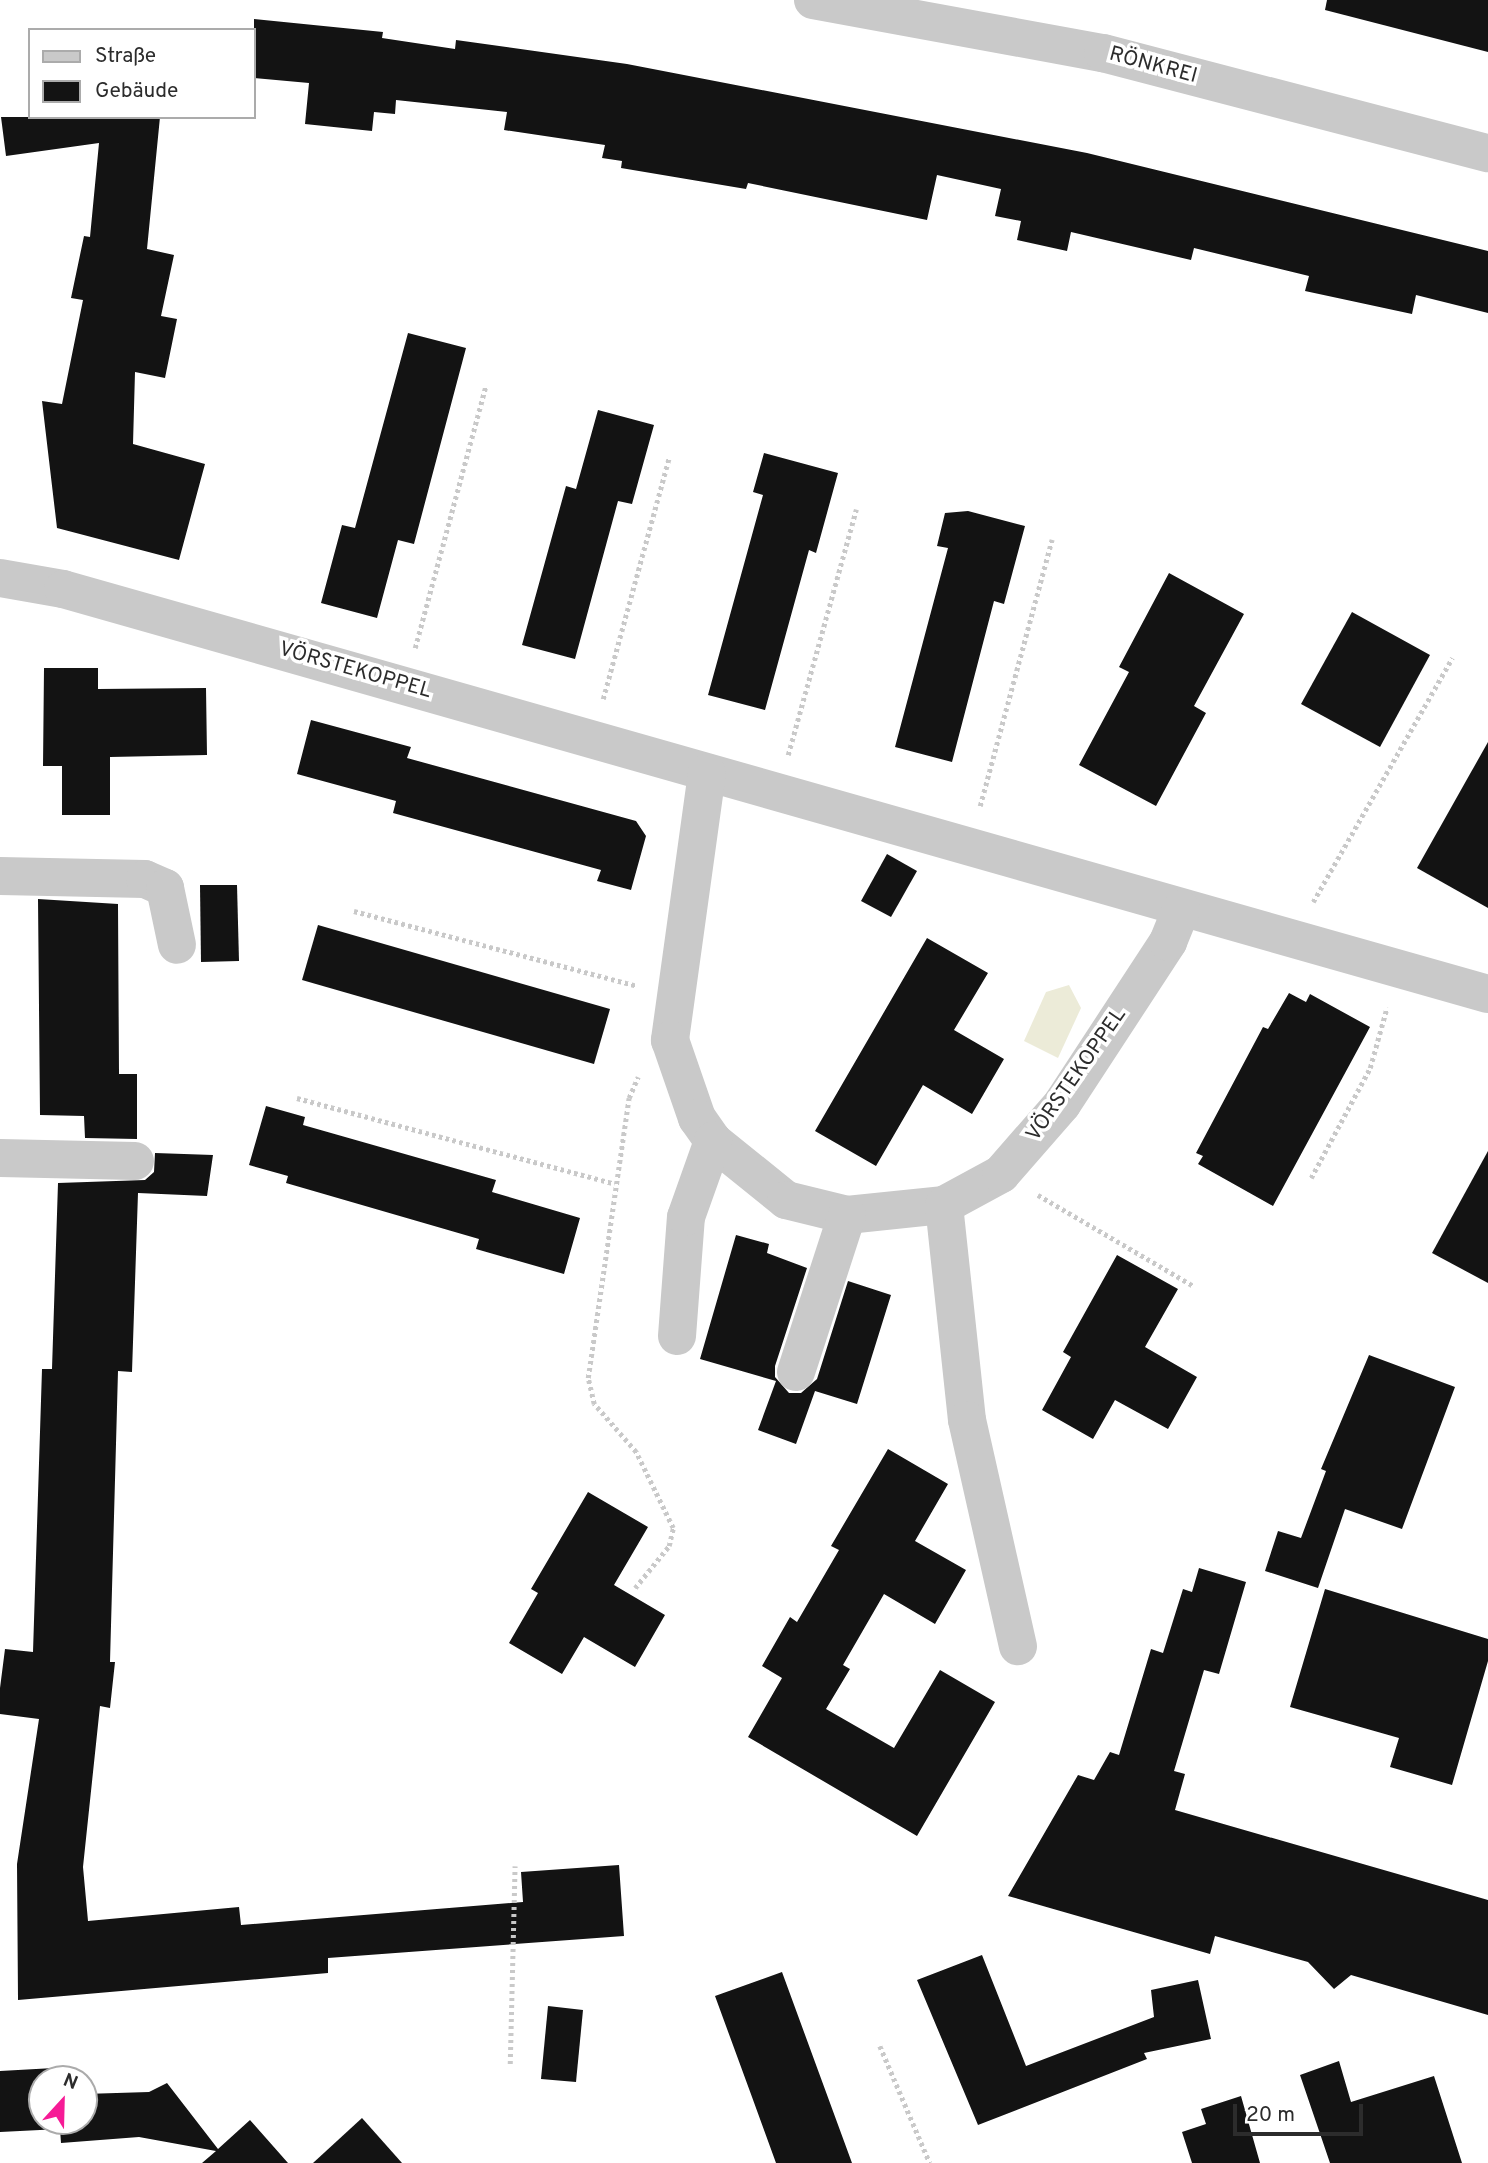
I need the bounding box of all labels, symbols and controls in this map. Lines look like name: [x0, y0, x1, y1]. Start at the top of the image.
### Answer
legend: [28, 28, 256, 119]
street label: RÖNKREI: [1106, 42, 1200, 90]
text: Straße: [95, 43, 156, 70]
text: Gebäude: [95, 78, 178, 105]
street label: VÖRSTEKOPPEL: [276, 637, 434, 705]
street label: VÖRSTEKOPPEL: [1022, 1003, 1132, 1147]
north arrow: [28, 2065, 98, 2135]
text: N: [59, 2069, 81, 2096]
scale bar: [1236, 2090, 1366, 2134]
text: 20 m: [1246, 2102, 1295, 2129]

